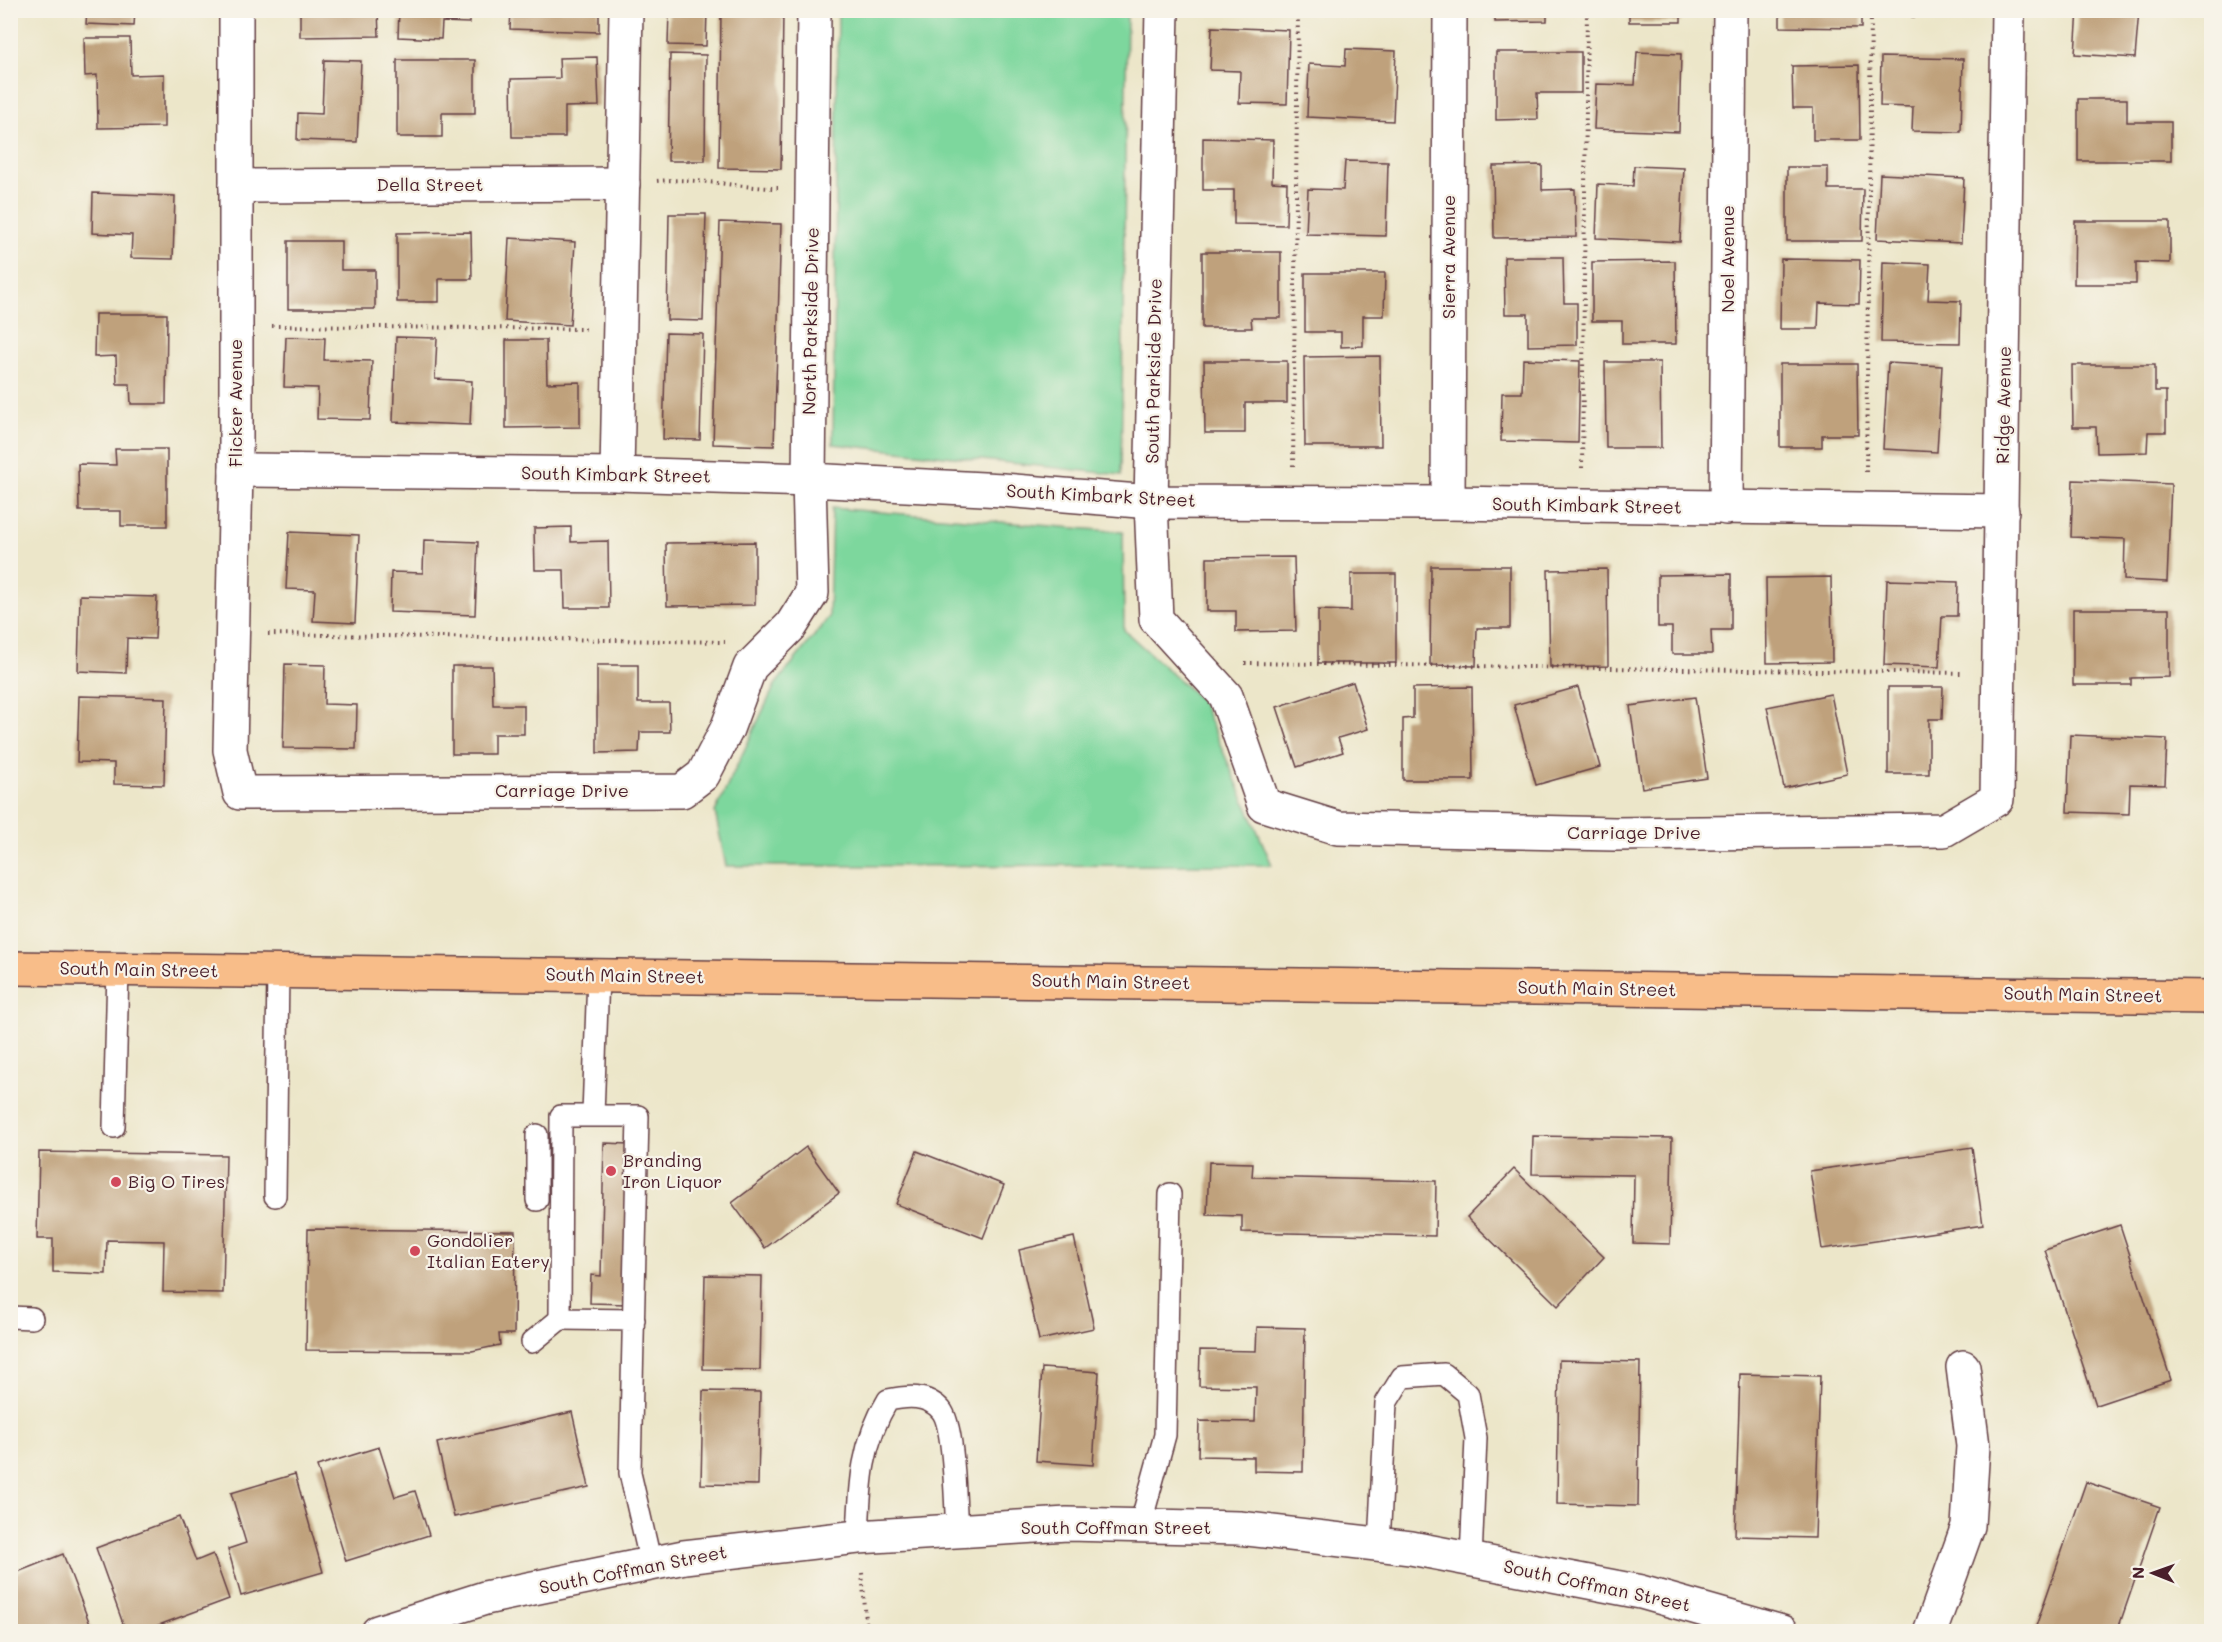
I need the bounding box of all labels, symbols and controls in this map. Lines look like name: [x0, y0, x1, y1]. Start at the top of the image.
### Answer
street label: Della Street: [377, 172, 483, 196]
street label: Sierra Avenue: [1436, 195, 1460, 319]
street label: Noel Avenue: [1715, 205, 1739, 313]
street label: North Parkside Drive: [796, 227, 824, 415]
street label: South Parkside Drive: [1139, 278, 1167, 464]
street label: Flicker Avenue: [223, 339, 247, 467]
street label: Ridge Avenue: [1990, 346, 2016, 464]
street label: South Kimbark Street: [521, 460, 711, 488]
street label: South Kimbark Street: [1006, 478, 1196, 512]
street label: South Kimbark Street: [1492, 491, 1682, 519]
street label: Carriage Drive: [495, 778, 629, 802]
street label: Carriage Drive: [1567, 820, 1701, 844]
street label: South Main Street: [60, 956, 219, 982]
street label: South Main Street: [546, 962, 705, 988]
street label: South Main Street: [1032, 968, 1191, 994]
street label: South Main Street: [1518, 975, 1677, 1001]
street label: South Main Street: [2004, 981, 2163, 1007]
place label: Branding Iron Liquor: [623, 1148, 722, 1193]
marker: Branding Iron Liquor: [604, 1164, 618, 1178]
place label: Big O Tires: [128, 1169, 225, 1193]
marker: Big O Tires: [109, 1175, 123, 1189]
place label: Gondolier Italian Eatery: [427, 1228, 550, 1273]
marker: Gondolier Italian Eatery: [408, 1244, 422, 1258]
street label: South Coffman Street: [1021, 1515, 1211, 1539]
street label: South Coffman Street: [537, 1539, 729, 1599]
north arrow: [2123, 1543, 2183, 1603]
street label: South Coffman Street: [1501, 1553, 1693, 1617]
text: N: [2127, 1566, 2148, 1579]

